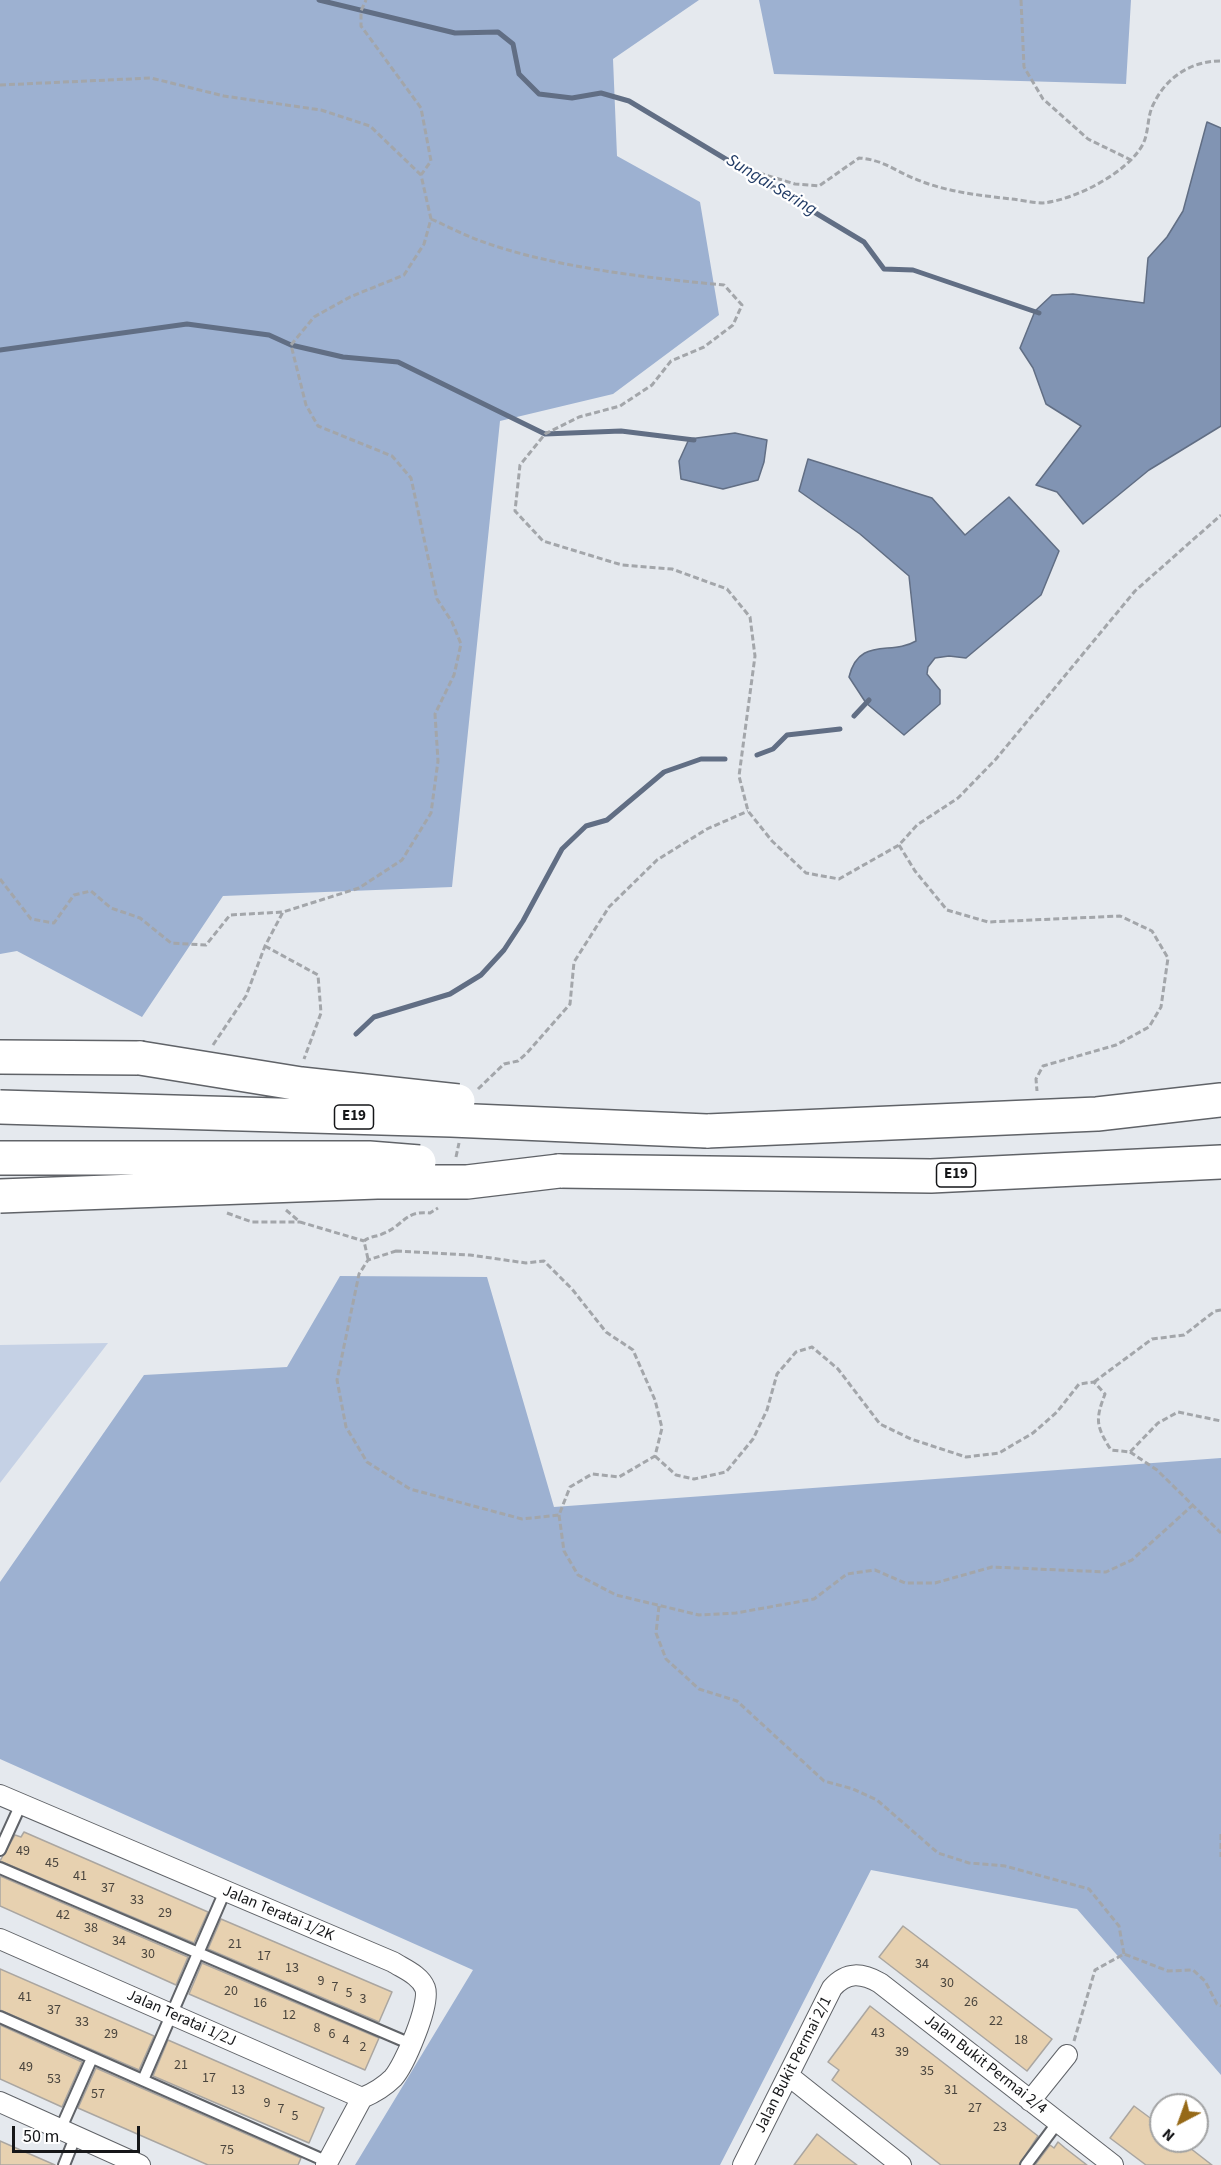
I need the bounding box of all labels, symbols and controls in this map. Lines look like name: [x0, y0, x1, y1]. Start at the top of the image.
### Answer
water label: Sungai Sering: [722, 150, 820, 222]
road number: E19: [334, 1105, 374, 1129]
road number: E19: [936, 1163, 976, 1187]
house number: 49: [16, 1844, 30, 1860]
house number: 45: [45, 1856, 59, 1872]
house number: 41: [73, 1869, 87, 1885]
house number: 37: [101, 1881, 115, 1897]
street label: Jalan Teratai 1/2K: [219, 1882, 337, 1946]
house number: 33: [130, 1893, 144, 1909]
house number: 29: [158, 1906, 172, 1922]
house number: 42: [56, 1908, 70, 1924]
house number: 38: [84, 1921, 98, 1937]
house number: 34: [112, 1934, 126, 1950]
house number: 21: [228, 1937, 242, 1953]
house number: 30: [141, 1947, 155, 1963]
house number: 17: [257, 1949, 271, 1965]
house number: 34: [915, 1957, 929, 1973]
house number: 13: [285, 1961, 299, 1977]
house number: 9: [318, 1974, 324, 1990]
house number: 30: [940, 1976, 954, 1992]
house number: 7: [332, 1980, 338, 1996]
house number: 20: [224, 1984, 238, 2000]
street label: Jalan Teratai 1/2J: [123, 1986, 239, 2052]
house number: 5: [346, 1986, 352, 2002]
house number: 41: [18, 1990, 32, 2006]
house number: 3: [360, 1992, 366, 2008]
street label: Jalan Bukit Permai 2/1: [751, 1994, 837, 2136]
house number: 26: [964, 1995, 978, 2011]
house number: 16: [253, 1996, 267, 2012]
house number: 37: [47, 2003, 61, 2019]
house number: 12: [282, 2008, 296, 2024]
street label: Jalan Bukit Permai 2/4: [920, 2011, 1050, 2119]
house number: 22: [989, 2014, 1003, 2030]
house number: 33: [75, 2015, 89, 2031]
house number: 8: [314, 2021, 320, 2037]
house number: 43: [871, 2026, 885, 2042]
house number: 29: [104, 2027, 118, 2043]
house number: 6: [329, 2027, 335, 2043]
house number: 4: [343, 2033, 349, 2049]
house number: 18: [1014, 2033, 1028, 2049]
house number: 2: [360, 2040, 366, 2056]
house number: 39: [895, 2045, 909, 2061]
house number: 21: [174, 2058, 188, 2074]
house number: 49: [19, 2060, 33, 2076]
house number: 35: [920, 2064, 934, 2080]
house number: 17: [202, 2071, 216, 2087]
house number: 53: [47, 2072, 61, 2088]
house number: 13: [231, 2083, 245, 2099]
house number: 31: [944, 2083, 958, 2099]
house number: 57: [91, 2087, 105, 2103]
north arrow: [1149, 2093, 1209, 2153]
house number: 9: [264, 2096, 270, 2112]
house number: 27: [968, 2101, 982, 2117]
house number: 7: [278, 2102, 284, 2118]
house number: 5: [292, 2109, 298, 2125]
scale bar: [15, 2114, 142, 2152]
house number: 23: [993, 2120, 1007, 2136]
text: N: [1157, 2123, 1180, 2147]
text: 50 m: [23, 2124, 59, 2149]
house number: 75: [220, 2143, 234, 2159]

